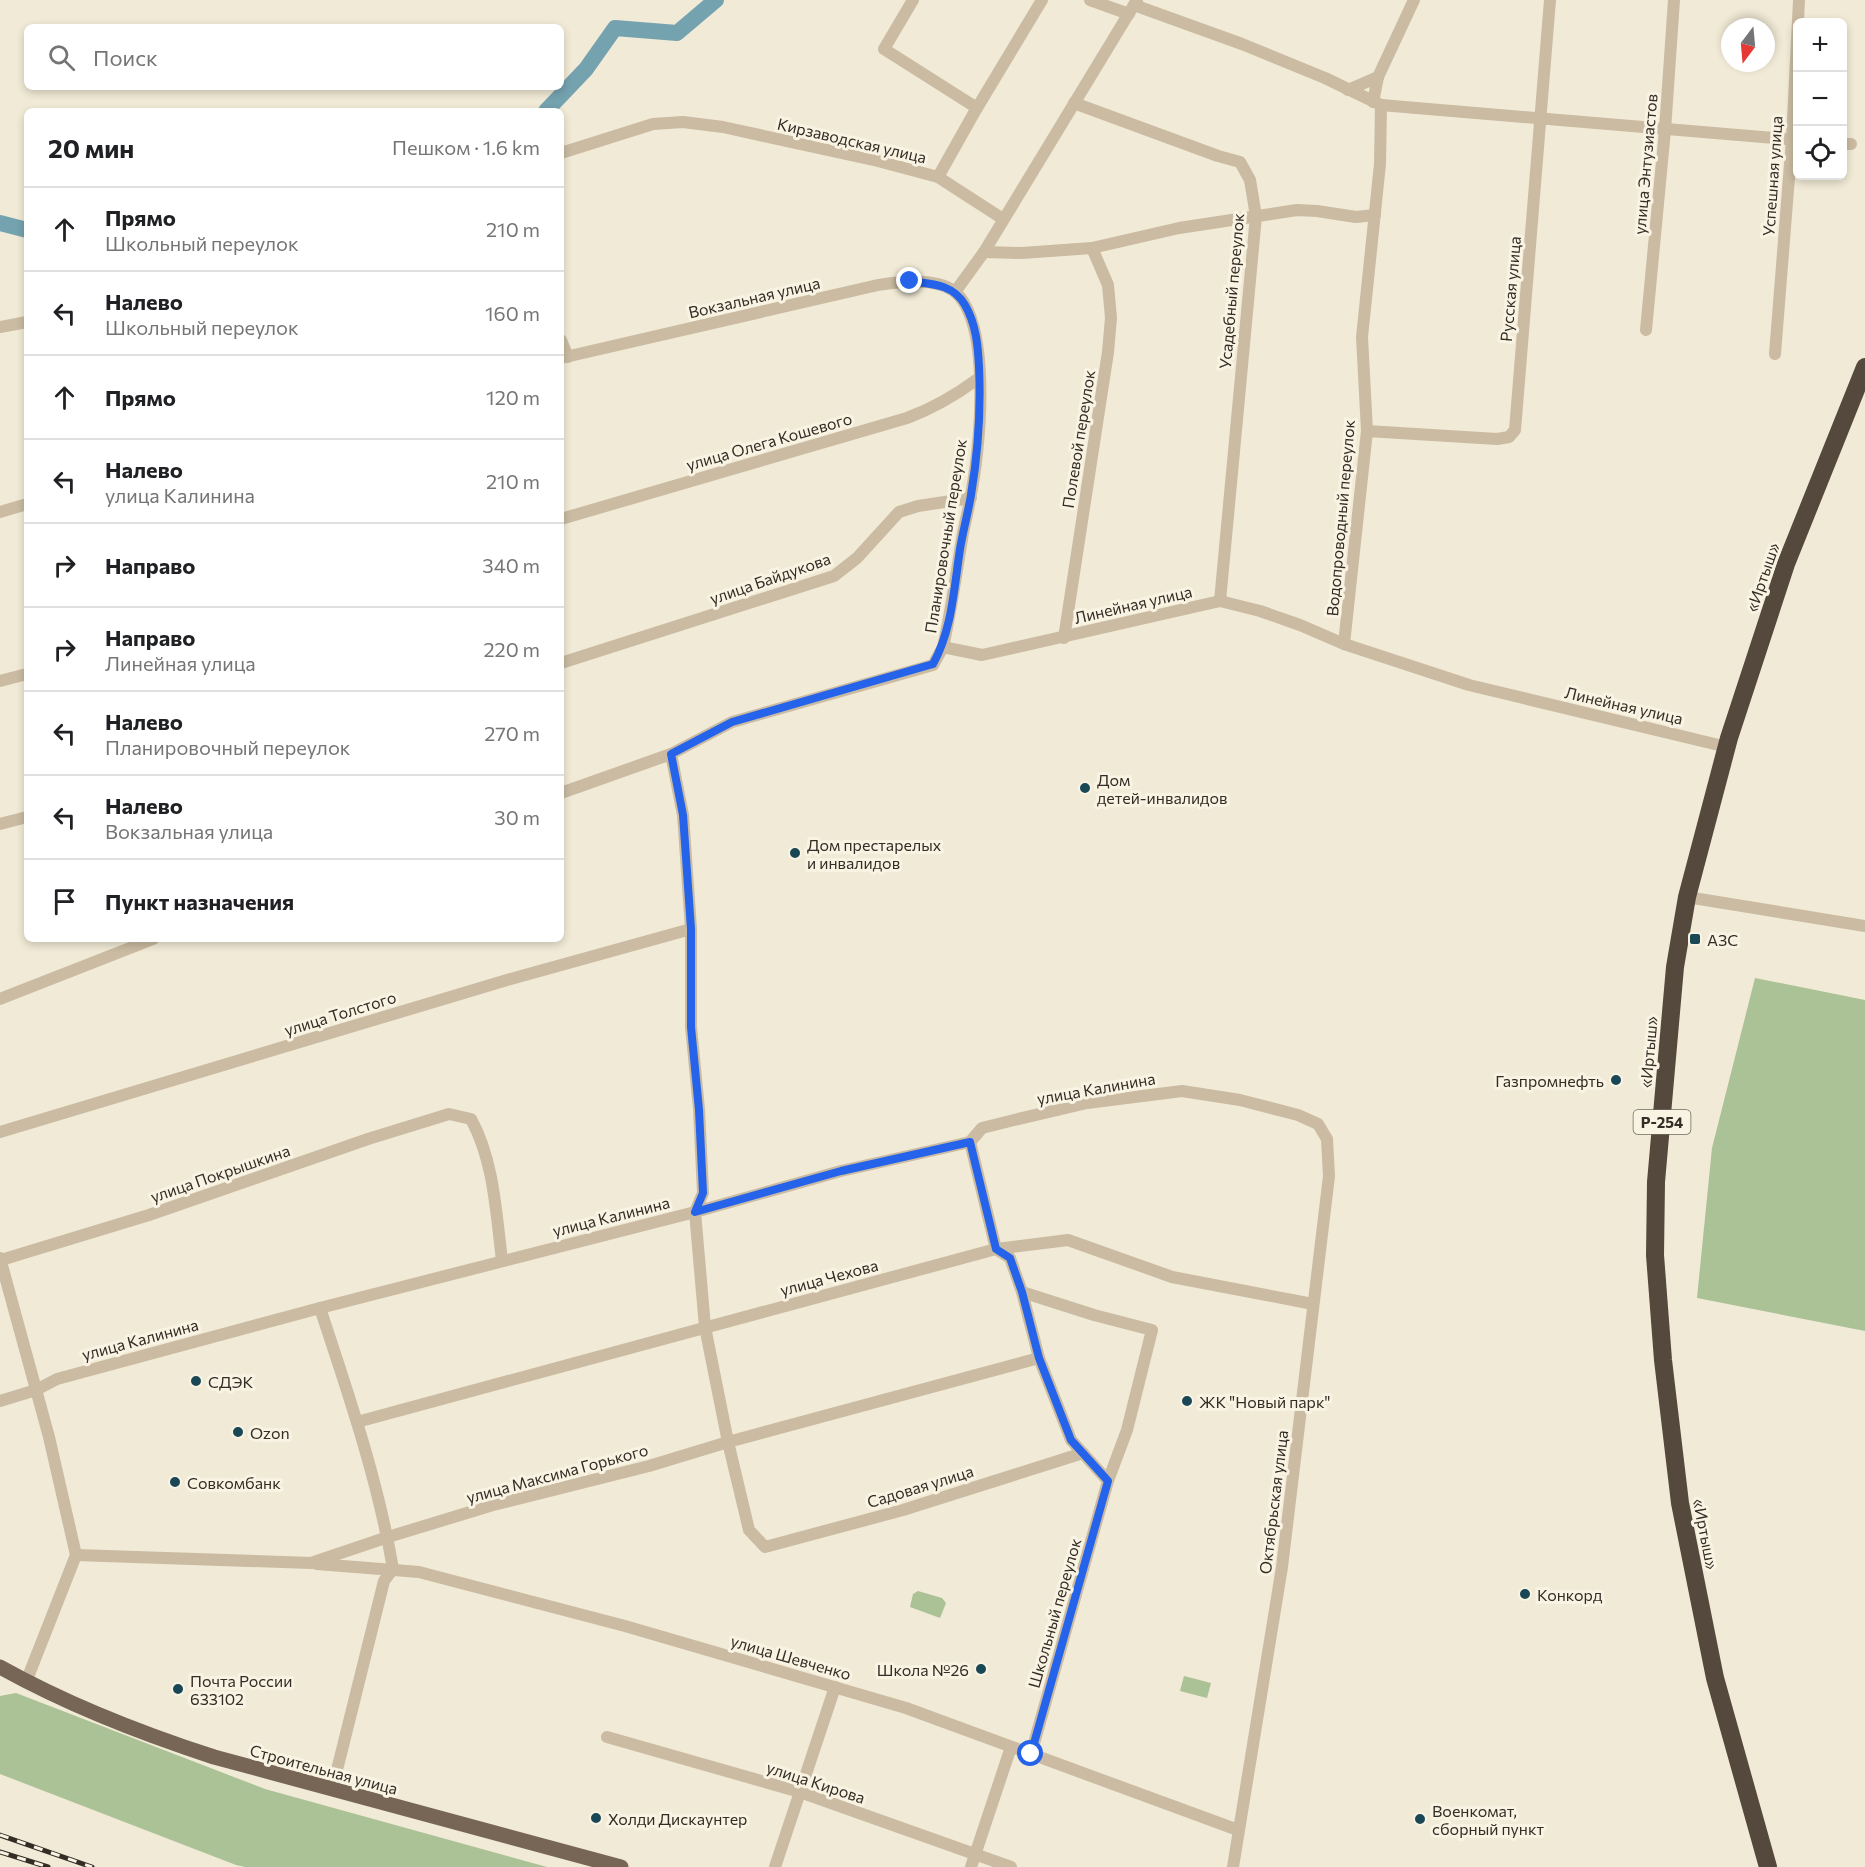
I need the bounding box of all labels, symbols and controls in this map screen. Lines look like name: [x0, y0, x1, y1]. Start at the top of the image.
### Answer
north arrow: [1721, 18, 1775, 72]
map controls: [1793, 18, 1847, 180]
button: +: [1793, 18, 1847, 72]
search box: [24, 24, 564, 90]
icon: search: [45, 41, 78, 74]
text: Поиск: [93, 44, 158, 71]
button: −: [1793, 72, 1847, 126]
street label: улица Энтузиастов: [1629, 93, 1661, 235]
street label: Кирзаводская улица: [776, 114, 928, 166]
street label: Успешная улица: [1758, 115, 1786, 237]
button: locate: [1793, 126, 1847, 180]
text: 20 мин: [48, 132, 134, 163]
text: Пешком · 1.6 km: [392, 135, 540, 159]
text: Прямо: [105, 204, 176, 231]
street label: Усадебный переулок: [1215, 212, 1247, 370]
icon: ahead: [48, 213, 81, 246]
text: 210 m: [486, 217, 540, 241]
text: Школьный переулок: [105, 231, 299, 255]
street label: Русская улица: [1496, 235, 1524, 343]
route end: [896, 267, 922, 293]
street label: Вокзальная улица: [686, 273, 822, 321]
text: Налево: [105, 288, 183, 315]
icon: left: [48, 297, 81, 330]
text: 160 m: [485, 301, 540, 325]
text: Школьный переулок: [105, 315, 299, 339]
street label: Полевой переулок: [1058, 368, 1098, 509]
icon: ahead: [48, 381, 81, 414]
text: Прямо: [105, 384, 176, 411]
text: 120 m: [486, 385, 540, 409]
street label: улица Олега Кошевого: [684, 408, 854, 474]
street label: Водопроводный переулок: [1322, 418, 1358, 617]
street label: Планировочный переулок: [920, 437, 970, 634]
text: Налево: [105, 456, 183, 483]
icon: left: [48, 465, 81, 498]
text: 210 m: [486, 469, 540, 493]
text: улица Калинина: [105, 483, 255, 507]
street label: «Иртыш»: [1741, 540, 1783, 614]
street label: улица Байдукова: [707, 548, 833, 608]
icon: right: [48, 549, 81, 582]
text: Направо: [105, 552, 195, 579]
text: 340 m: [482, 553, 540, 577]
street label: Линейная улица: [1072, 581, 1194, 627]
text: Направо: [105, 624, 195, 651]
icon: right: [48, 633, 81, 666]
text: 220 m: [484, 637, 540, 661]
text: Линейная улица: [105, 651, 256, 675]
street label: Линейная улица: [1563, 682, 1685, 728]
text: Налево: [105, 708, 183, 735]
icon: left: [48, 717, 81, 750]
text: 270 m: [484, 721, 540, 745]
text: Планировочный переулок: [105, 735, 351, 759]
place label: Дом детей-инвалидов: [1097, 770, 1228, 807]
marker: Дом детей-инвалидов: [1078, 781, 1092, 795]
text: Налево: [105, 792, 183, 819]
icon: left: [48, 801, 81, 834]
text: 30 m: [494, 805, 540, 829]
text: Вокзальная улица: [105, 819, 273, 843]
place label: Дом престарелых и инвалидов: [807, 835, 942, 872]
marker: Дом престарелых и инвалидов: [788, 846, 802, 860]
icon: arrive: [48, 885, 81, 918]
text: Пункт назначения: [105, 888, 294, 915]
place label: АЗС: [1707, 930, 1738, 949]
marker: АЗС: [1688, 932, 1702, 946]
street label: улица Толстого: [282, 987, 398, 1039]
street label: «Иртыш»: [1635, 1015, 1661, 1089]
street label: улица Калинина: [1035, 1068, 1157, 1108]
place label: Газпромнефть: [1495, 1071, 1604, 1090]
marker: Газпромнефть: [1609, 1073, 1623, 1087]
road number: Р-254: [1634, 1110, 1690, 1134]
street label: улица Покрышкина: [148, 1140, 292, 1206]
street label: улица Калинина: [550, 1192, 672, 1240]
street label: улица Чехова: [778, 1255, 880, 1299]
street label: улица Калинина: [80, 1314, 200, 1364]
place label: СДЭК: [208, 1372, 253, 1391]
marker: СДЭК: [189, 1374, 203, 1388]
place label: ЖК "Новый парк": [1199, 1392, 1330, 1411]
marker: ЖК "Новый парк": [1180, 1394, 1194, 1408]
place label: Ozon: [250, 1423, 290, 1442]
marker: Ozon: [231, 1425, 245, 1439]
street label: Октябрьская улица: [1255, 1429, 1291, 1575]
street label: улица Максима Горького: [464, 1440, 650, 1506]
street label: Садовая улица: [865, 1461, 975, 1511]
place label: Совкомбанк: [187, 1473, 281, 1492]
marker: Совкомбанк: [168, 1475, 182, 1489]
street label: «Иртыш»: [1690, 1497, 1722, 1571]
street label: Школьный переулок: [1024, 1535, 1085, 1690]
place label: Конкорд: [1537, 1585, 1603, 1604]
marker: Конкорд: [1518, 1587, 1532, 1601]
street label: улица Шевченко: [729, 1631, 853, 1683]
place label: Школа №26: [877, 1660, 969, 1679]
marker: Школа №26: [974, 1662, 988, 1676]
place label: Почта России 633102: [190, 1671, 292, 1708]
marker: Почта России 633102: [171, 1682, 185, 1696]
street label: Строительная улица: [248, 1740, 400, 1798]
route start: [1017, 1740, 1043, 1766]
street label: улица Кирова: [764, 1757, 868, 1807]
place label: Военкомат, сборный пункт: [1432, 1801, 1545, 1838]
place label: Холди Дискаунтер: [608, 1809, 747, 1828]
marker: Холди Дискаунтер: [589, 1811, 603, 1825]
marker: Военкомат, сборный пункт: [1413, 1812, 1427, 1826]

